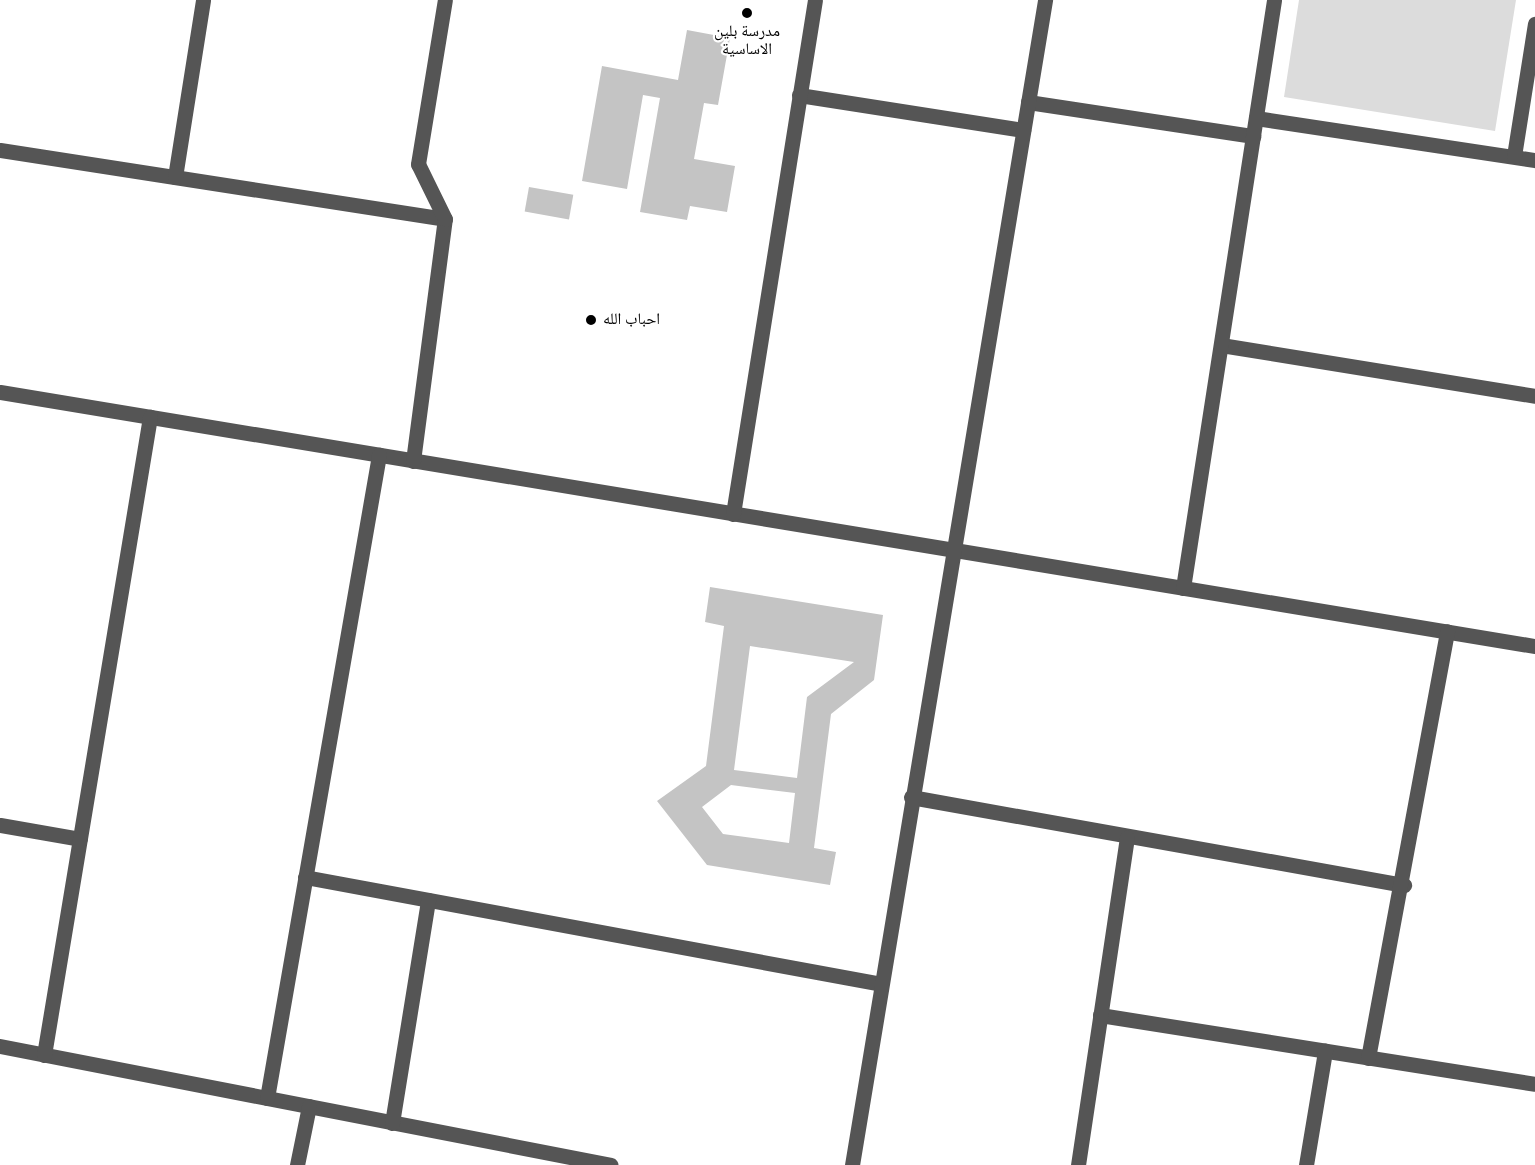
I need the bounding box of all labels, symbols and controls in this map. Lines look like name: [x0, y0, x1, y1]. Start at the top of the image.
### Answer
marker: مدرسة بلين الاساسية: [740, 6, 754, 20]
place label: مدرسة بلين الاساسية: [714, 22, 780, 60]
place label: احباب الله: [603, 310, 660, 330]
marker: احباب الله: [584, 313, 598, 327]

